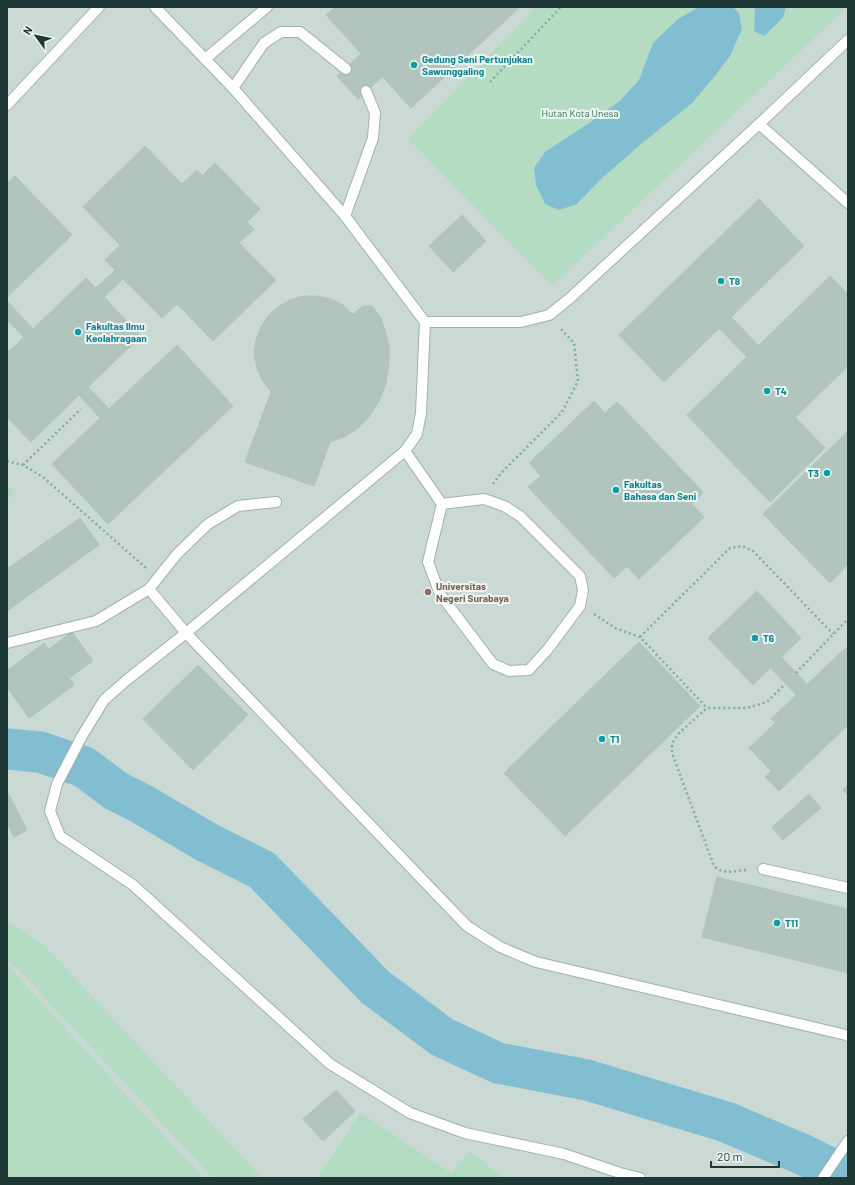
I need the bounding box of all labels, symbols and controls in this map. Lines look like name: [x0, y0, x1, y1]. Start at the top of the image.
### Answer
north arrow: [16, 16, 56, 56]
text: N: [20, 24, 35, 37]
place label: Gedung Seni Pertunjukan Sawunggaling: [422, 53, 533, 77]
marker: Gedung Seni Pertunjukan Sawunggaling: [409, 60, 419, 70]
park label: Hutan Kota Unesa: [541, 107, 619, 119]
place label: T8: [729, 275, 741, 287]
marker: T8: [716, 276, 726, 286]
place label: Fakultas Ilmu Keolahragaan: [86, 320, 147, 344]
marker: Fakultas Ilmu Keolahragaan: [73, 327, 83, 337]
place label: T4: [775, 385, 787, 397]
marker: T4: [762, 386, 772, 396]
place label: T3: [808, 467, 819, 479]
marker: T3: [822, 468, 832, 478]
place label: Fakultas Bahasa dan Seni: [624, 478, 697, 502]
marker: Fakultas Bahasa dan Seni: [611, 485, 621, 495]
place label: Universitas Negeri Surabaya: [436, 580, 509, 604]
marker: Universitas Negeri Surabaya: [423, 587, 433, 597]
place label: T6: [763, 632, 775, 644]
marker: T6: [750, 633, 760, 643]
place label: T1: [610, 733, 619, 745]
marker: T1: [597, 734, 607, 744]
place label: T11: [785, 917, 798, 929]
marker: T11: [772, 918, 782, 928]
scale bar: [711, 1143, 779, 1169]
text: 20 m: [717, 1149, 743, 1163]

